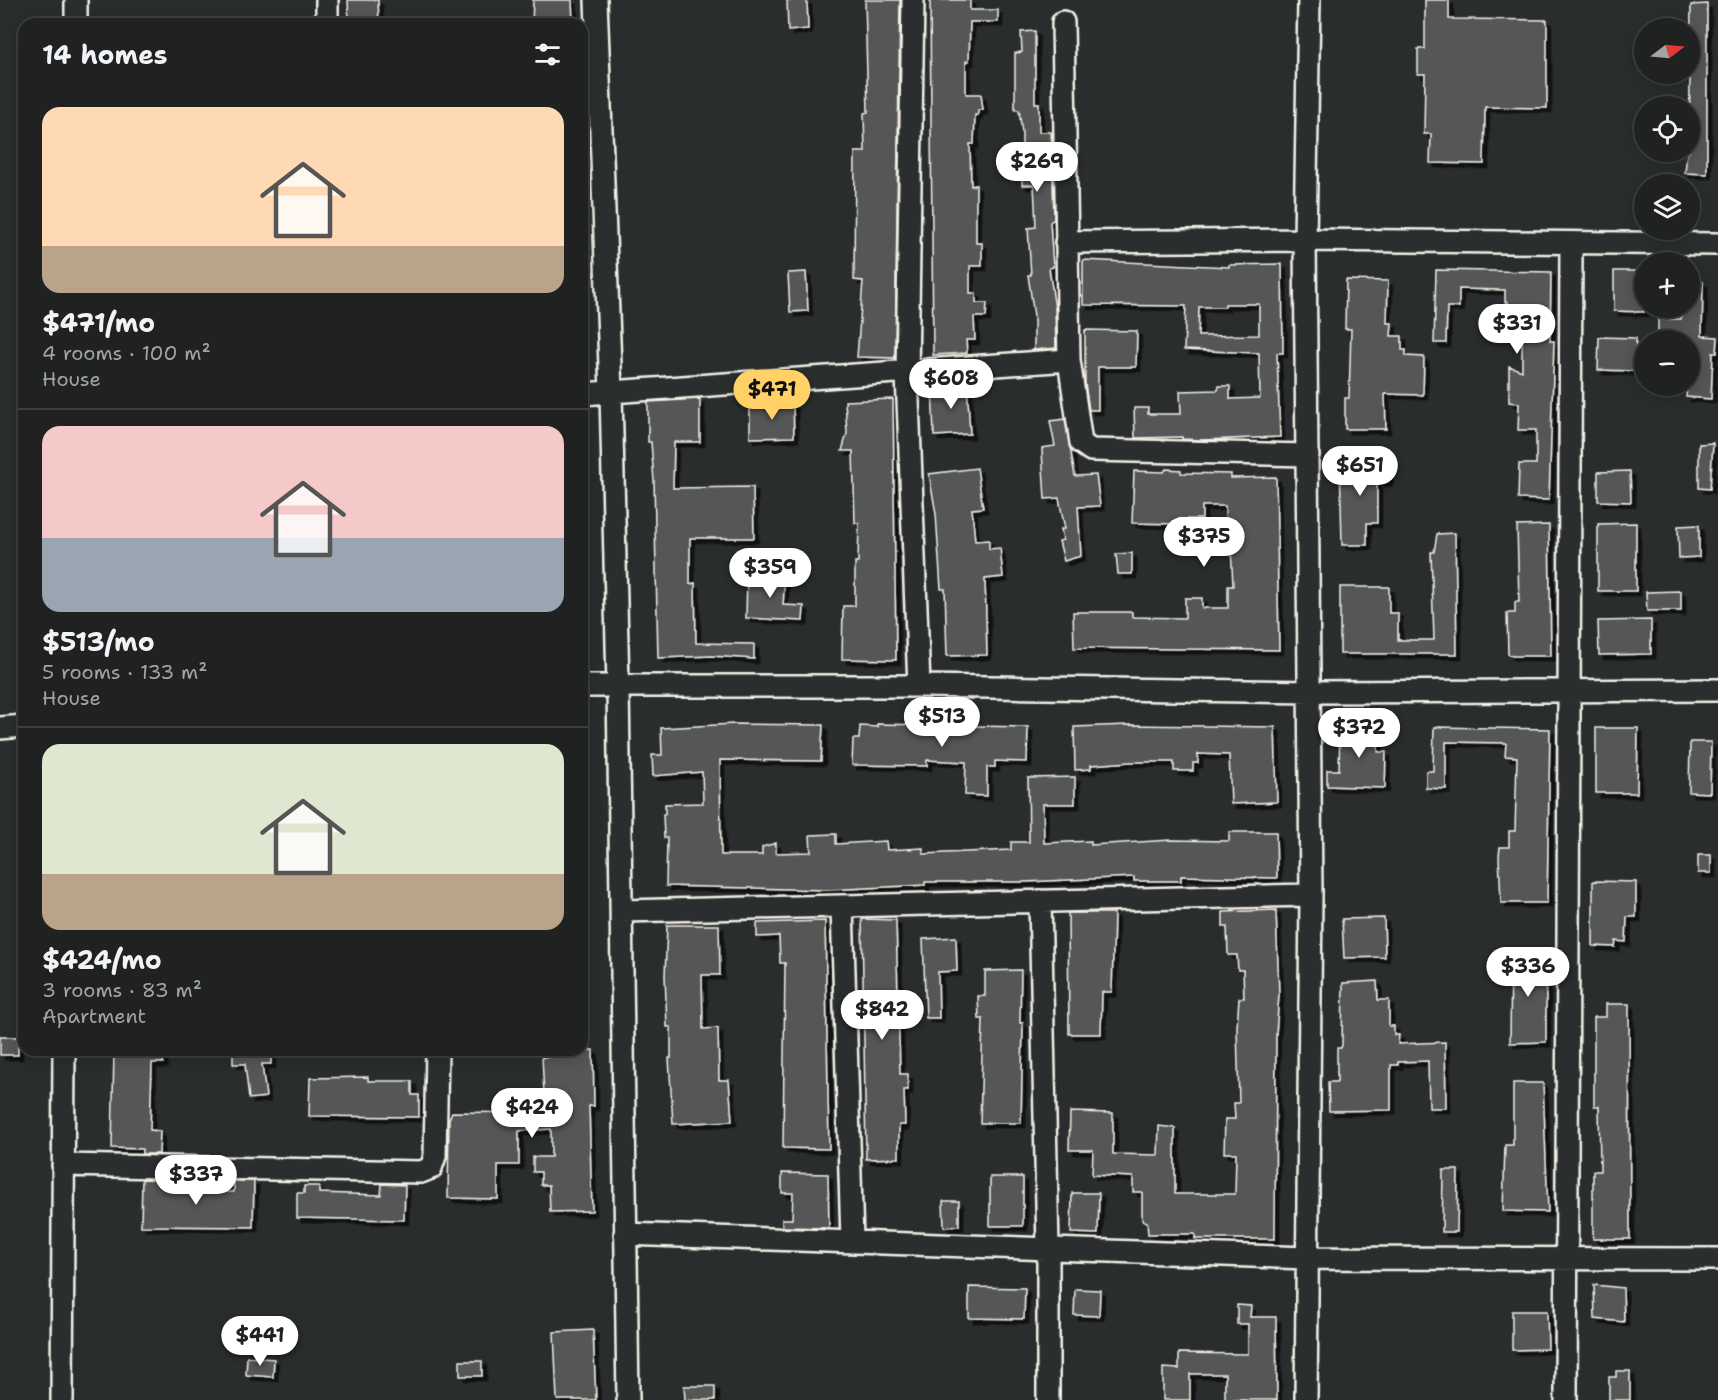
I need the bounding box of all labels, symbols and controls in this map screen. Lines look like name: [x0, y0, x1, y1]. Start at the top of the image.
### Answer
north arrow: [1634, 18, 1700, 84]
map controls: [1634, 18, 1700, 396]
text: 14 homes: [42, 37, 168, 72]
icon: filters: [531, 38, 564, 71]
button: locate: [1634, 96, 1700, 162]
pin: $269: [1001, 142, 1073, 193]
icon: home: [249, 146, 357, 254]
text: $269: [1010, 148, 1064, 174]
button: layers: [1634, 174, 1700, 240]
button: +: [1634, 252, 1700, 318]
pin: $331: [1481, 304, 1553, 355]
text: $471/mo: [42, 305, 155, 340]
text: $331: [1492, 310, 1542, 336]
button: −: [1634, 330, 1700, 396]
text: 4 rooms · 100 m²: [42, 340, 211, 366]
pin: $608: [915, 359, 987, 410]
text: $608: [923, 365, 979, 391]
text: House: [42, 366, 101, 392]
pin: $471: [736, 370, 808, 421]
text: $471: [747, 376, 797, 402]
pin: $651: [1324, 446, 1396, 497]
text: $651: [1336, 452, 1384, 478]
icon: home: [249, 465, 357, 573]
pin: $375: [1168, 517, 1240, 568]
text: $375: [1178, 523, 1230, 549]
pin: $359: [734, 548, 806, 599]
text: $359: [743, 554, 797, 580]
text: $513/mo: [42, 624, 155, 659]
text: 5 rooms · 133 m²: [42, 659, 207, 685]
text: House: [42, 685, 101, 711]
pin: $513: [906, 697, 978, 748]
text: $513: [918, 703, 966, 729]
pin: $372: [1323, 708, 1395, 759]
text: $372: [1332, 714, 1386, 740]
icon: home: [249, 783, 357, 891]
text: $424/mo: [42, 942, 162, 977]
pin: $336: [1492, 947, 1564, 998]
text: $336: [1500, 953, 1556, 979]
text: 3 rooms · 83 m²: [42, 977, 202, 1003]
pin: $842: [846, 990, 918, 1041]
text: $842: [855, 996, 909, 1022]
text: Apartment: [42, 1003, 146, 1029]
pin: $424: [496, 1088, 568, 1139]
text: $424: [505, 1094, 559, 1120]
pin: $337: [160, 1155, 232, 1206]
text: $337: [169, 1161, 223, 1187]
pin: $441: [224, 1316, 296, 1367]
text: $441: [235, 1322, 285, 1348]

